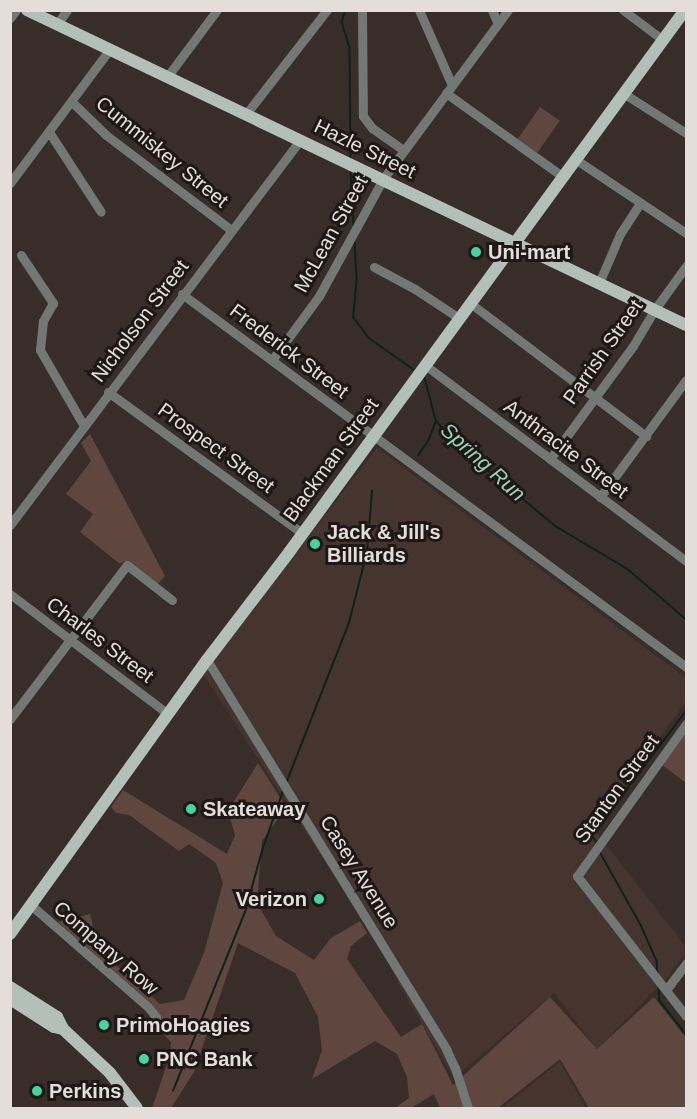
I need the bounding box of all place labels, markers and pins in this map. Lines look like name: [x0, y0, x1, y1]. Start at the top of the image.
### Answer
place label: Uni-mart: [488, 240, 570, 264]
marker: Uni-mart: [469, 245, 483, 259]
place label: Jack & Jill's Billiards: [327, 520, 441, 567]
marker: Jack & Jill's Billiards: [308, 537, 322, 551]
place label: Skateaway: [203, 797, 305, 821]
marker: Skateaway: [184, 802, 198, 816]
place label: Verizon: [236, 887, 307, 911]
marker: Verizon: [312, 892, 326, 906]
place label: PrimoHoagies: [116, 1013, 250, 1037]
marker: PrimoHoagies: [97, 1018, 111, 1032]
place label: PNC Bank: [156, 1047, 253, 1071]
marker: PNC Bank: [137, 1052, 151, 1066]
place label: Perkins: [49, 1079, 121, 1103]
marker: Perkins: [30, 1084, 44, 1098]

